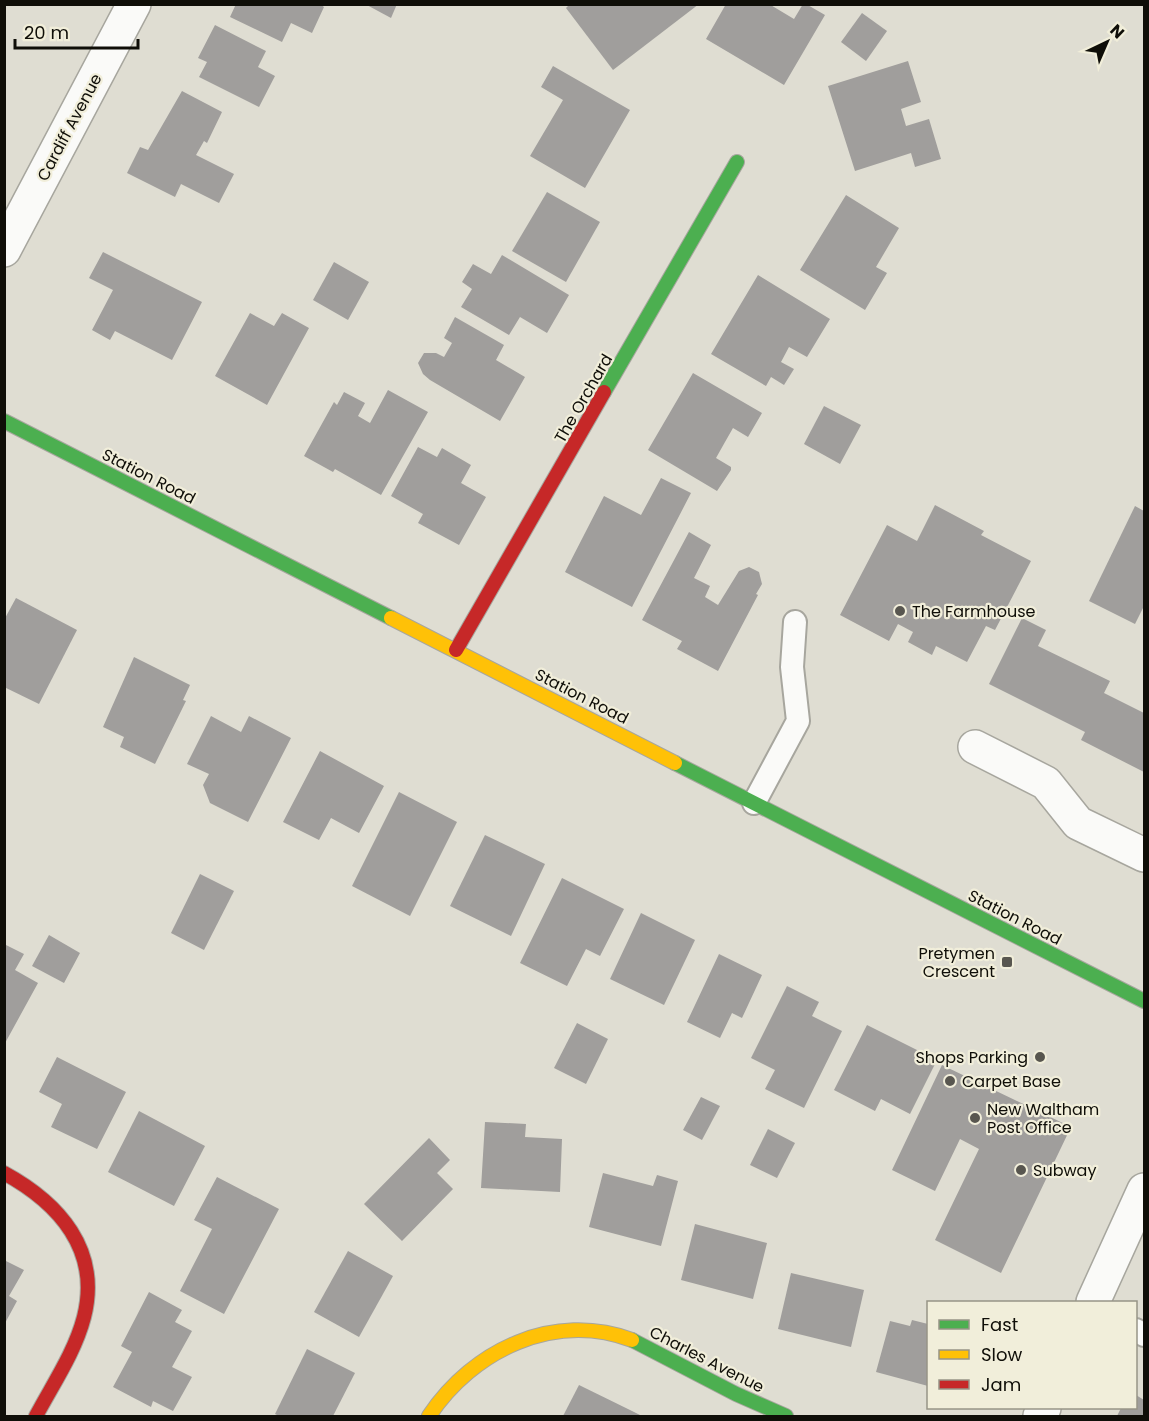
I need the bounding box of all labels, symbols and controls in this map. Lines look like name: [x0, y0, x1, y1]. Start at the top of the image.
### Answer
scale bar: [15, 12, 138, 50]
north arrow: [1077, 12, 1137, 72]
text: N: [1105, 19, 1129, 44]
text: 20 m: [24, 20, 69, 45]
street label: Cardiff Avenue: [31, 69, 108, 185]
street label: The Orchard: [549, 350, 618, 447]
street label: Station Road: [98, 443, 200, 510]
place label: The Farmhouse: [912, 600, 1035, 623]
marker: The Farmhouse: [893, 604, 907, 618]
street label: Station Road: [531, 663, 633, 730]
street label: Station Road: [964, 884, 1066, 951]
place label: Pretymen Crescent: [918, 942, 995, 983]
marker: Pretymen Crescent: [1000, 955, 1014, 969]
place label: Shops Parking: [915, 1046, 1028, 1069]
marker: Shops Parking: [1033, 1050, 1047, 1064]
place label: Carpet Base: [962, 1070, 1061, 1093]
marker: Carpet Base: [943, 1074, 957, 1088]
place label: New Waltham Post Office: [987, 1098, 1099, 1139]
marker: New Waltham Post Office: [968, 1111, 982, 1125]
place label: Subway: [1033, 1159, 1096, 1182]
marker: Subway: [1014, 1163, 1028, 1177]
legend: [927, 1301, 1137, 1409]
text: Fast: [981, 1312, 1018, 1337]
street label: Charles Avenue: [645, 1321, 768, 1398]
text: Slow: [981, 1342, 1023, 1367]
text: Jam: [981, 1372, 1021, 1397]

